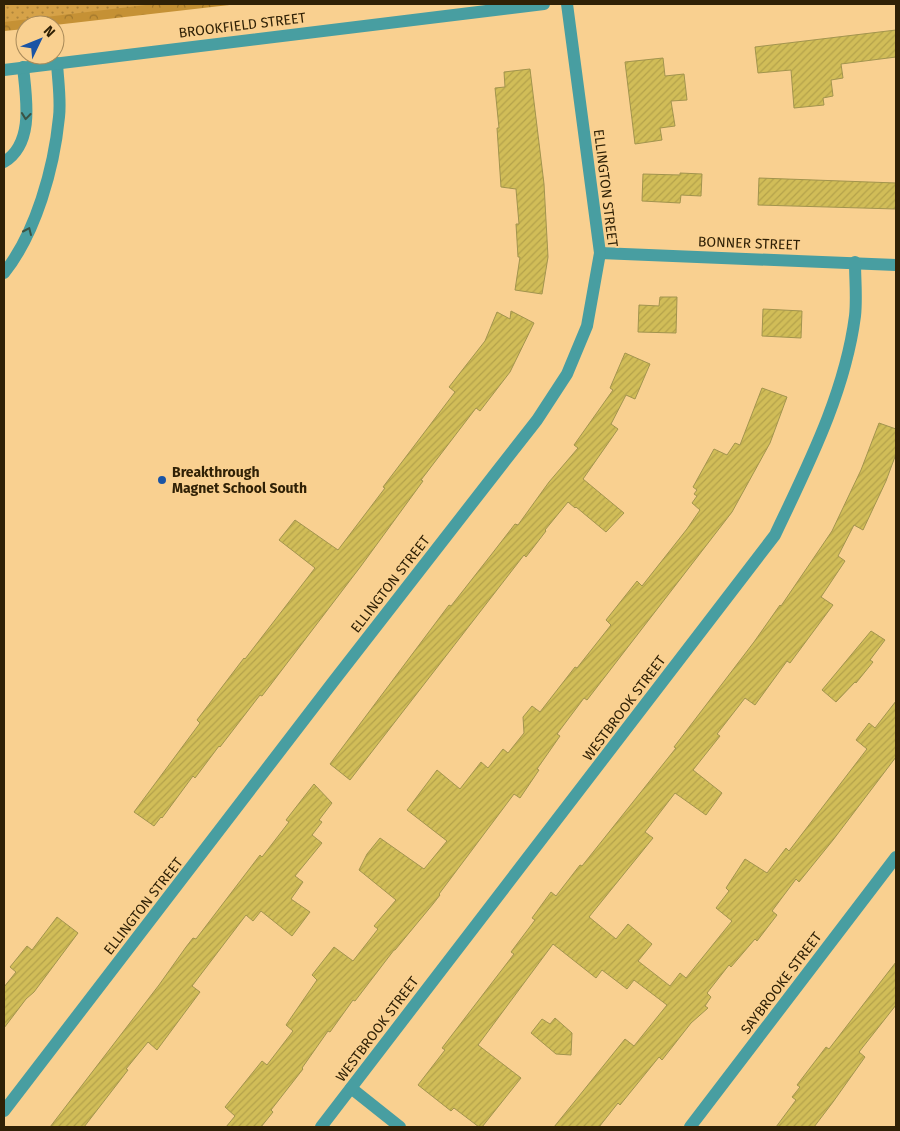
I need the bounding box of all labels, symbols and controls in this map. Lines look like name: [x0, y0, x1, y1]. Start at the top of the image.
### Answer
street label: BROOKFIELD STREET: [178, 9, 307, 42]
north arrow: [15, 15, 65, 65]
text: N: [40, 22, 59, 41]
one-way arrow: [21, 112, 32, 120]
street label: ELLINGTON STREET: [590, 128, 621, 249]
one-way arrow: [22, 227, 32, 236]
street label: BONNER STREET: [698, 233, 801, 254]
place label: Breakthrough Magnet School South: [172, 464, 307, 497]
marker: Breakthrough Magnet School South: [156, 474, 168, 486]
street label: ELLINGTON STREET: [347, 532, 434, 636]
street label: WESTBROOK STREET: [579, 652, 670, 764]
street label: ELLINGTON STREET: [100, 854, 187, 958]
street label: SAYBROOKE STREET: [737, 928, 826, 1038]
street label: WESTBROOK STREET: [332, 973, 423, 1085]

